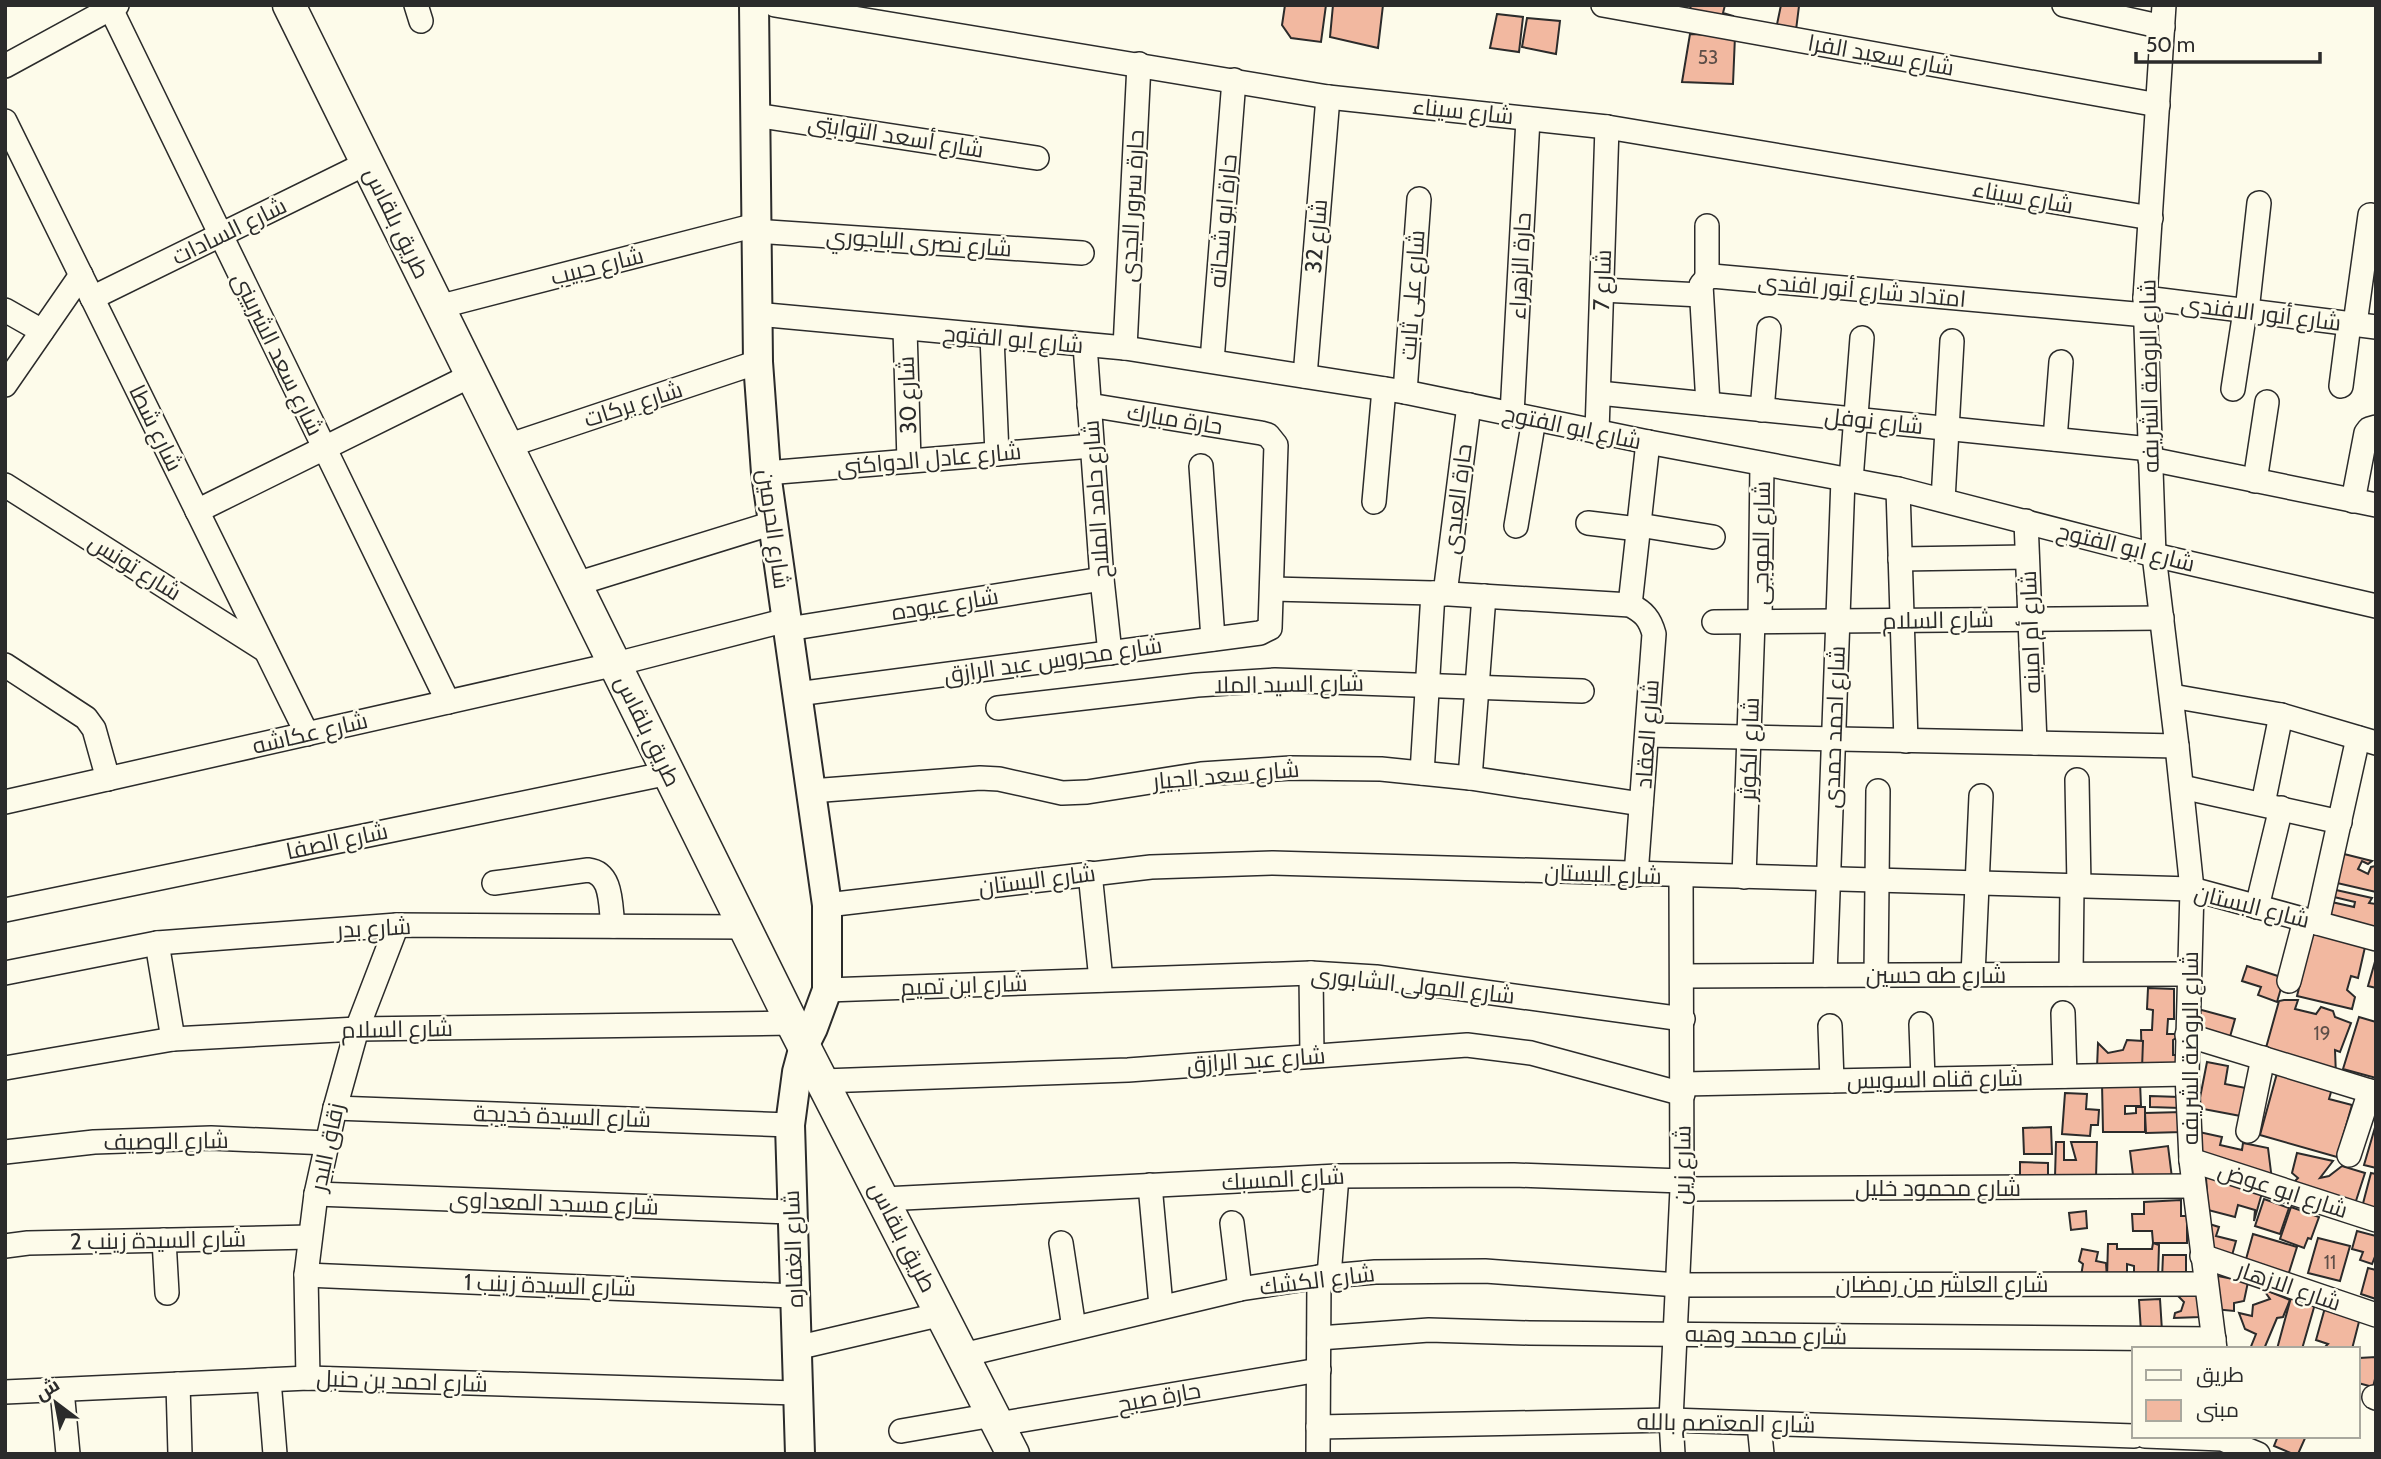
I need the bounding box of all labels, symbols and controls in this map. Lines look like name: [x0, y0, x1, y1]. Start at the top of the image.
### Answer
scale bar: [2136, 21, 2320, 65]
street label: شارع سعيد الفرا: [1805, 28, 1956, 84]
text: 50 m: [2146, 32, 2195, 57]
house number: 53: [1698, 46, 1718, 69]
street label: شارع سيناء: [1411, 92, 1515, 132]
street label: شارع أسعد التوابتى: [806, 107, 986, 166]
street label: حارة سرور الجدى: [1114, 129, 1150, 283]
street label: حارة ابو شحاته: [1203, 153, 1243, 289]
street label: طريق بلقاس: [358, 163, 436, 283]
street label: شارع سيناء: [1970, 174, 2075, 222]
street label: شارع السادات: [167, 191, 292, 273]
street label: شارع 32: [1299, 198, 1335, 274]
street label: حارة الزهراء: [1503, 212, 1537, 320]
street label: شارع نصرى الباجوري: [825, 222, 1013, 266]
street label: شارع على ثابت: [1393, 229, 1433, 361]
street label: شارع حبيب: [548, 241, 647, 293]
street label: شارع 7: [1587, 249, 1619, 311]
street label: امتداد شارع أنور افندى: [1757, 266, 1967, 315]
street label: شارع سعد الشربينى: [225, 268, 330, 441]
street label: شارع الروضة الشريفه: [2133, 279, 2167, 473]
street label: شارع أنور الافندى: [2179, 288, 2343, 339]
street label: شارع ابو الفتوح: [941, 319, 1085, 361]
street label: شارع 30: [892, 355, 924, 435]
street label: شارع بركات: [580, 375, 687, 435]
street label: شارع شطا: [121, 380, 189, 477]
street label: حارة مبارك: [1125, 398, 1225, 440]
street label: شارع ابو الفتوح: [1500, 399, 1644, 457]
street label: شارع نوفل: [1823, 402, 1925, 442]
street label: شارع حامد الملاح: [1077, 419, 1117, 579]
street label: شارع عادل الدواكنى: [836, 437, 1023, 483]
street label: حارة العبدى: [1436, 442, 1478, 556]
street label: شارع الحرمين: [750, 467, 796, 591]
street label: شارع الموجى: [1746, 481, 1778, 605]
street label: شارع ابو الفتوح: [2054, 516, 2198, 580]
street label: شارع تونس: [82, 528, 187, 608]
street label: شارع أم امينه: [2013, 570, 2048, 694]
street label: شارع عبوده: [889, 582, 1001, 628]
street label: شارع السلام: [1882, 605, 1994, 637]
street label: شارع محروس عبد الرازق: [942, 631, 1164, 691]
street label: شارع احمد حمدى: [1817, 645, 1853, 809]
street label: شارع السيد الملا: [1214, 669, 1364, 701]
street label: طريق بلقاس: [609, 671, 687, 791]
street label: شارع العقاد: [1629, 678, 1667, 790]
street label: شارع الكوثر: [1733, 697, 1767, 803]
street label: شارع عكاشه: [250, 706, 371, 762]
street label: شارع سعد الجيار: [1150, 755, 1301, 798]
street label: شارع الصفا: [284, 817, 391, 867]
street label: شارع البستان: [1544, 858, 1662, 892]
street label: شارع البستان: [977, 859, 1097, 903]
street label: شارع البستان: [2191, 878, 2312, 936]
street label: شارع بدر: [334, 912, 412, 946]
street label: شارع الروضة الشريفه: [2176, 951, 2206, 1145]
street label: شارع المولى الشابورى: [1309, 960, 1516, 1012]
street label: شارع طه حسين: [1866, 961, 2006, 991]
street label: شارع ابن تميم: [900, 969, 1028, 1003]
street label: شارع السلام: [341, 1014, 453, 1046]
house number: 19: [2314, 1022, 2331, 1045]
street label: شارع عبد الرازق: [1186, 1041, 1326, 1081]
street label: شارع قناه السويس: [1847, 1063, 2023, 1097]
street label: شارع السيدة خديجة: [472, 1099, 651, 1135]
street label: زقاق البدر: [304, 1100, 350, 1196]
street label: شارع زين: [1667, 1125, 1699, 1205]
street label: شارع الوصيف: [103, 1126, 229, 1158]
street label: شارع ابو عوض: [2214, 1156, 2351, 1226]
street label: شارع المسبك: [1221, 1162, 1345, 1198]
street label: شارع محمود خليل: [1855, 1174, 2021, 1204]
street label: طريق بلقاس: [863, 1177, 943, 1297]
street label: شارع مسجد المعداوى: [449, 1185, 659, 1223]
street label: شارع الغفاره: [777, 1190, 811, 1308]
street label: شارع السيدة زينب 2: [70, 1224, 247, 1258]
house number: 11: [2324, 1251, 2336, 1274]
street label: شارع الازهار: [2231, 1255, 2345, 1319]
street label: شارع الكشك: [1258, 1259, 1376, 1303]
street label: شارع السيدة زينب 1: [464, 1268, 636, 1304]
street label: شارع العاشر من رمضان: [1836, 1270, 2048, 1300]
street label: شارع محمد وهبه: [1685, 1320, 1847, 1352]
legend: [2132, 1347, 2360, 1438]
text: طريق: [2196, 1362, 2244, 1388]
street label: شارع احمد بن حنبل: [316, 1364, 488, 1400]
north arrow: [21, 1368, 91, 1438]
text: ش: [31, 1373, 64, 1405]
street label: حارة صبح: [1115, 1376, 1203, 1420]
text: مبنى: [2196, 1397, 2239, 1423]
street label: شارع المعتصم بالله: [1636, 1407, 1816, 1441]

